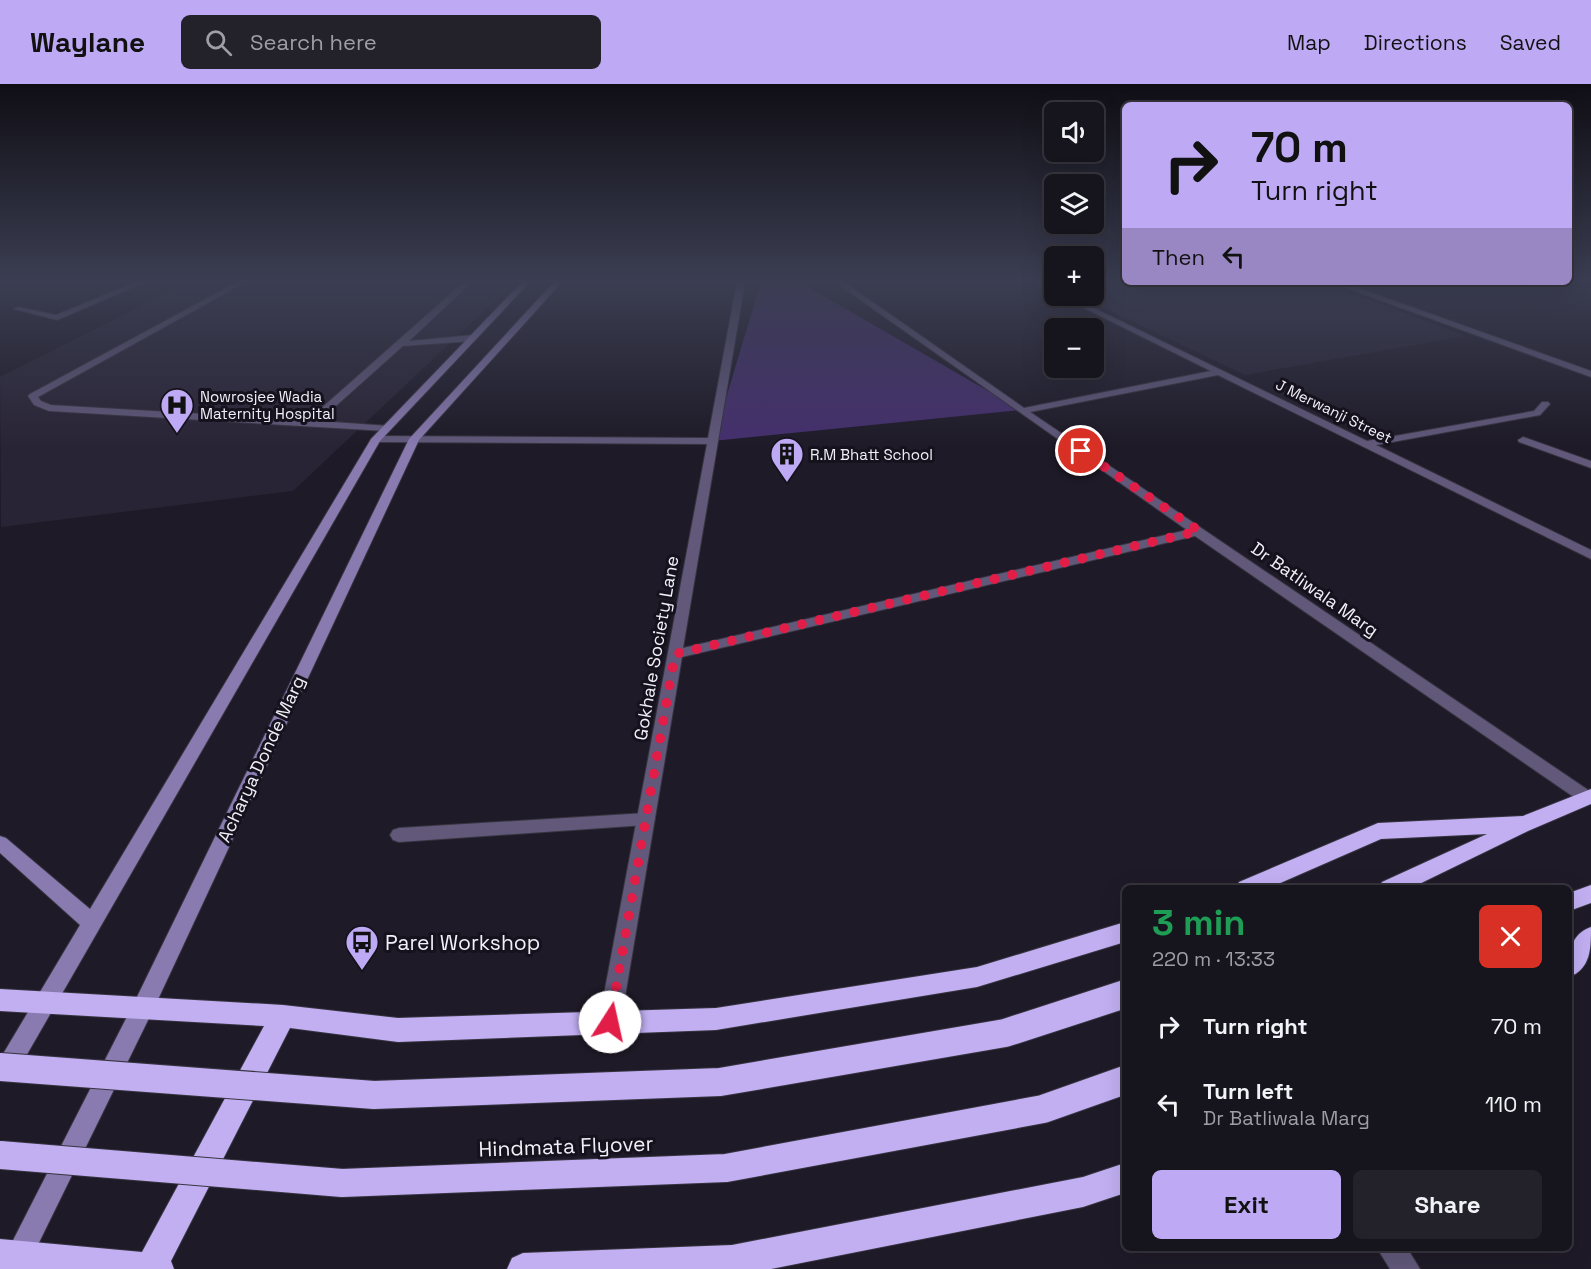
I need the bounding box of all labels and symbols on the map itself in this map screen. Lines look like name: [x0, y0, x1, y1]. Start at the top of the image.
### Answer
street label: J Merwanji Street: [1273, 375, 1395, 447]
hospital icon: Nowrosjee Wadia Maternity Hospital: [159, 387, 195, 434]
place label: Nowrosjee Wadia Maternity Hospital: [200, 387, 335, 423]
pin: [1055, 425, 1106, 476]
building icon: R.M Bhatt School: [769, 436, 805, 483]
place label: R.M Bhatt School: [810, 445, 933, 464]
street label: Dr Batliwala Marg: [1247, 537, 1383, 641]
street label: Gokhale Society Lane: [628, 554, 684, 742]
street label: Acharya Donde Marg: [212, 672, 310, 846]
bus stop icon: Parel Workshop: [344, 924, 380, 971]
place label: Parel Workshop: [385, 929, 540, 956]
position arrow: [578, 990, 642, 1054]
street label: Hindmata Flyover: [478, 1129, 654, 1163]

